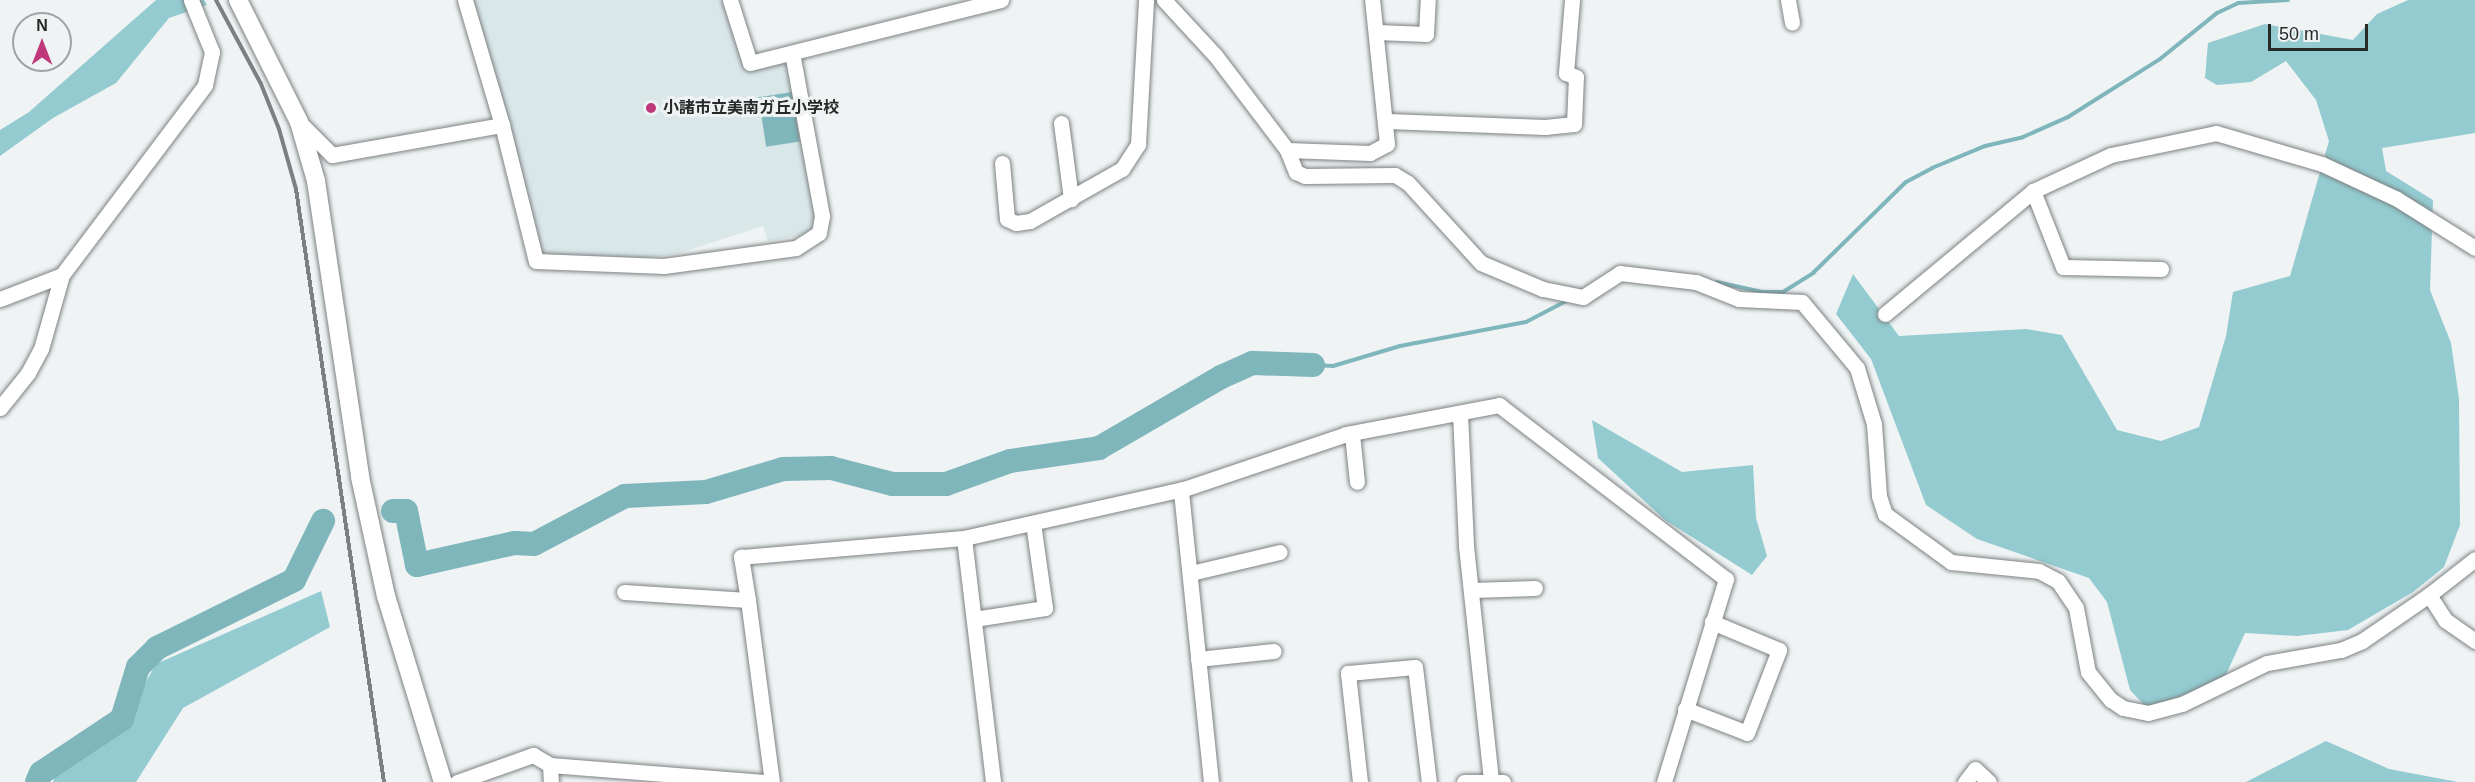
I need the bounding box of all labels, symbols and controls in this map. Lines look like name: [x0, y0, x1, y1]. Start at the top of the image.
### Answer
north arrow: [12, 12, 72, 72]
scale bar: [2271, 12, 2372, 50]
text: N: [36, 17, 48, 34]
text: 50 m: [2279, 24, 2319, 44]
place label: 小諸市立美南ガ丘小学校: [663, 98, 839, 118]
marker: 小諸市立美南ガ丘小学校: [644, 101, 658, 115]

